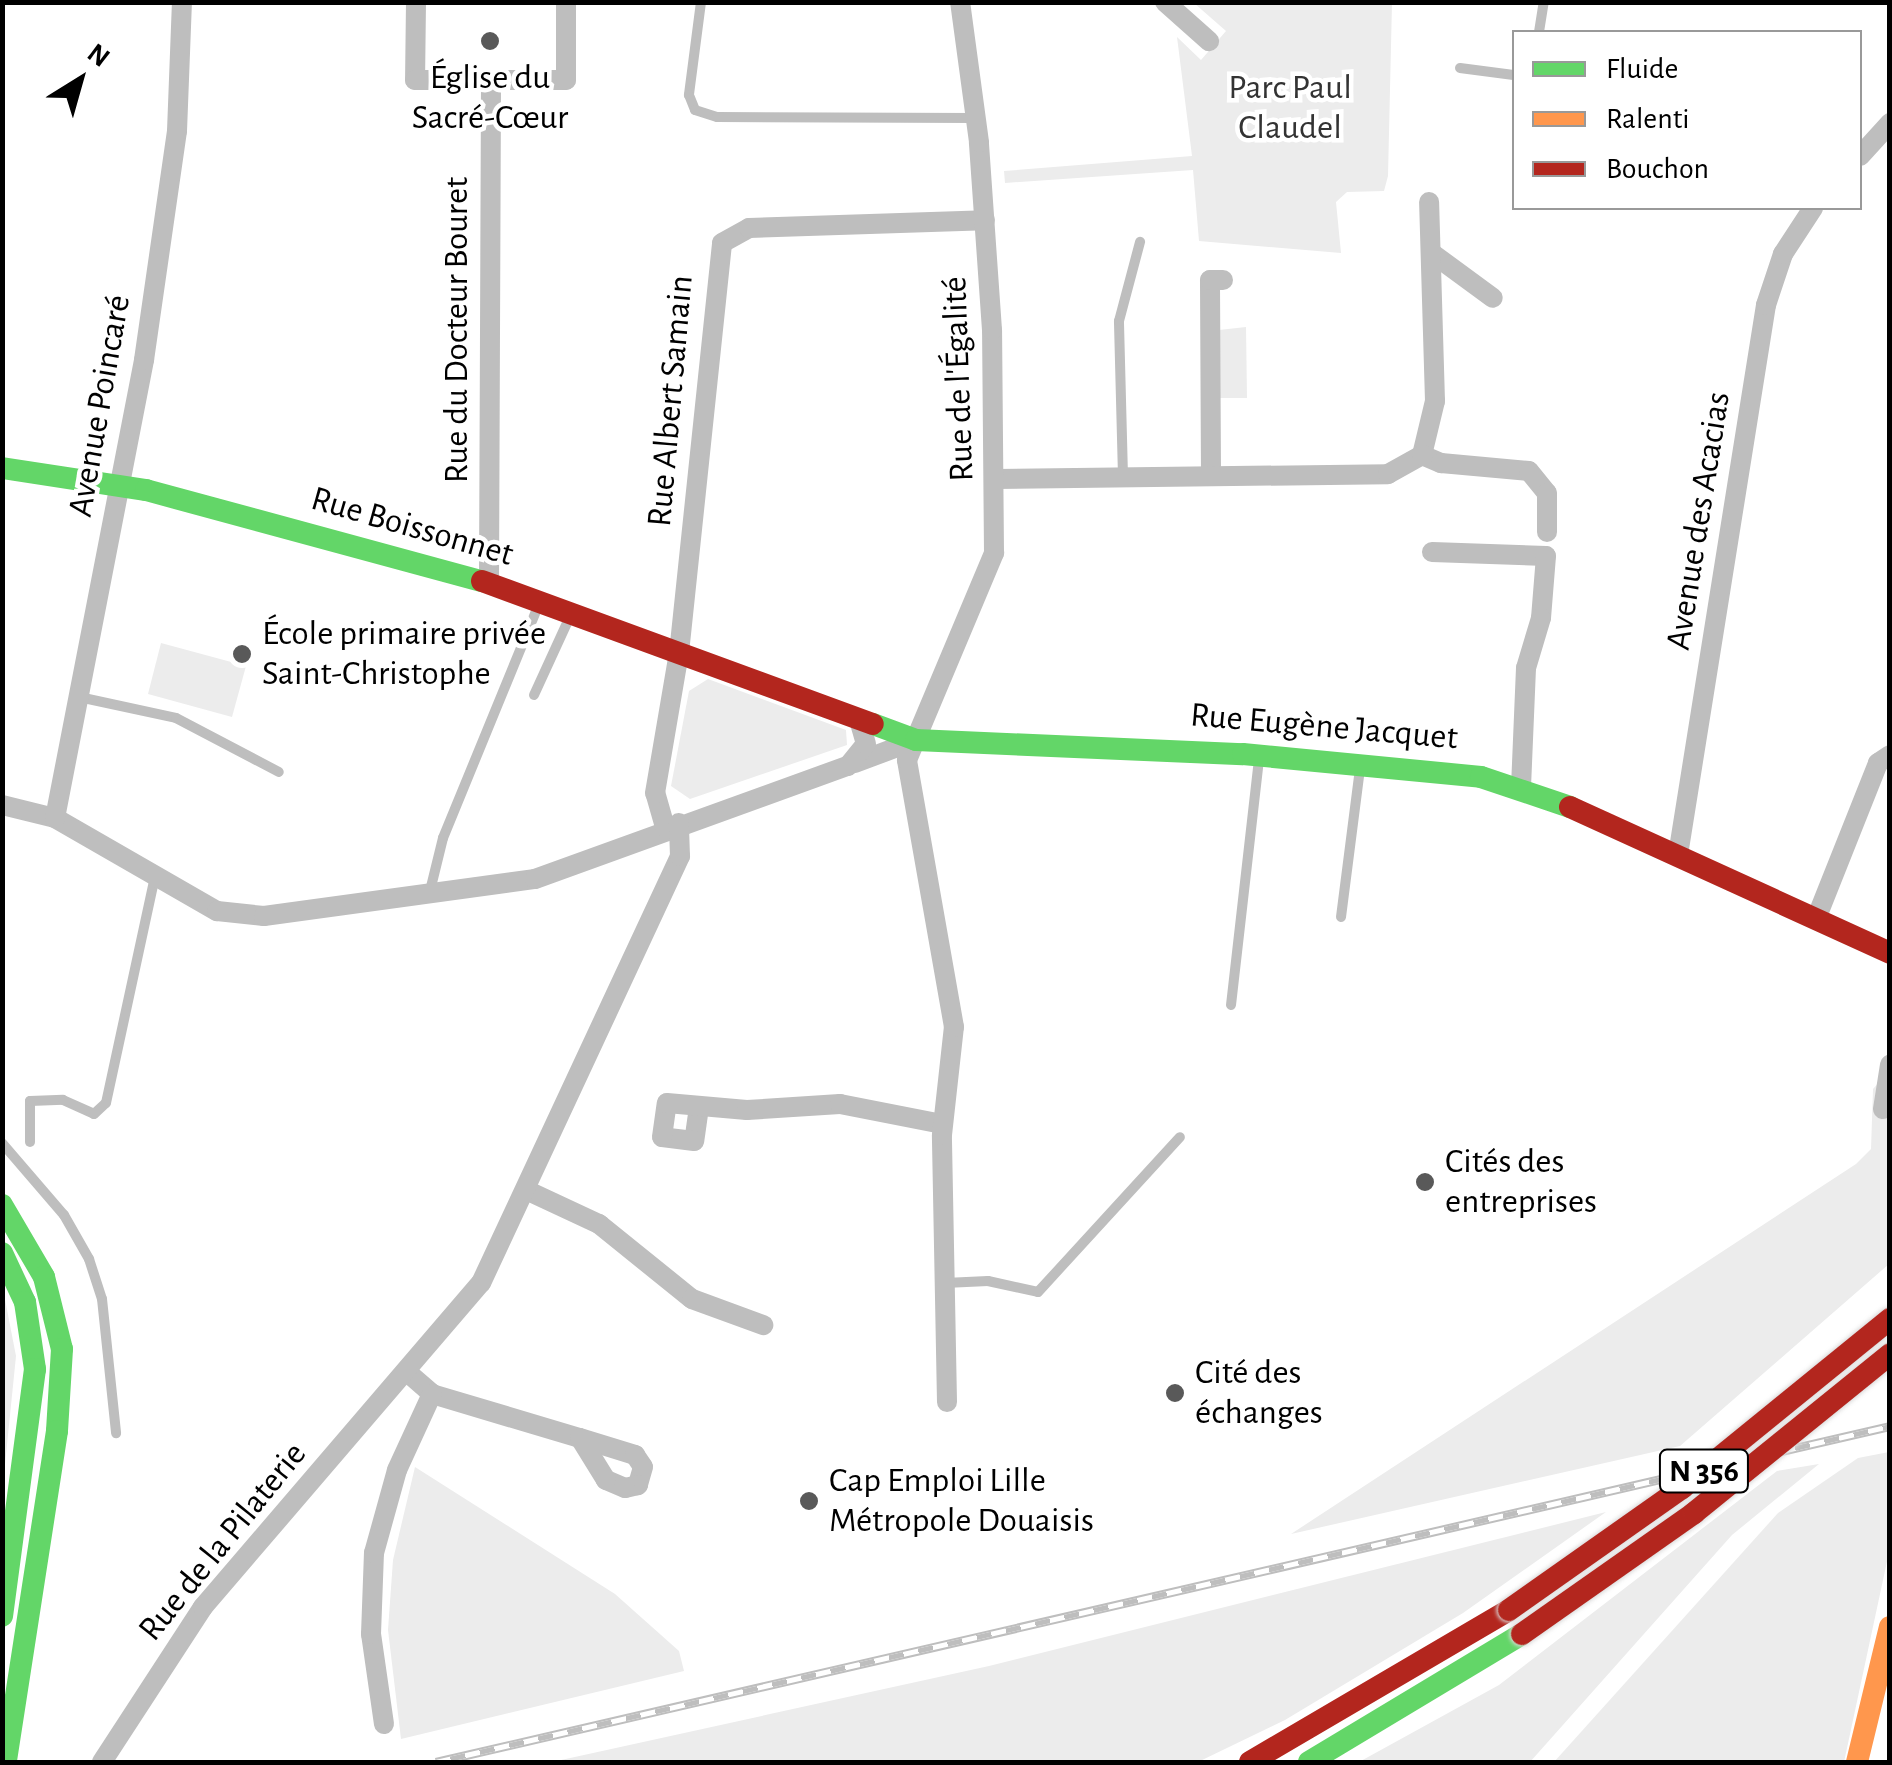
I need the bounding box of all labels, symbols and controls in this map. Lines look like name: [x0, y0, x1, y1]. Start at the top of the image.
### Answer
north arrow: [30, 30, 130, 130]
marker: Église du Sacré-Cœur: [479, 30, 501, 52]
legend: [1512, 30, 1862, 210]
text: N: [82, 39, 114, 73]
text: Fluide: [1606, 54, 1678, 84]
place label: Église du Sacré-Cœur: [412, 57, 568, 139]
park label: Parc Paul Claudel: [1228, 67, 1352, 149]
text: Ralenti: [1606, 104, 1689, 134]
text: Bouchon: [1606, 154, 1709, 184]
street label: Rue du Docteur Bouret: [436, 177, 478, 483]
street label: Rue Albert Samain: [639, 274, 703, 528]
street label: Rue de l'Égalité: [934, 276, 984, 482]
street label: Avenue Poincaré: [60, 292, 140, 520]
street label: Avenue des Acacias: [1658, 389, 1740, 653]
street label: Rue Boissonnet: [306, 478, 518, 576]
place label: École primaire privée Saint-Christophe: [262, 613, 546, 695]
marker: École primaire privée Saint-Christophe: [231, 643, 253, 665]
street label: Rue Eugène Jacquet: [1189, 694, 1459, 760]
place label: Cités des entreprises: [1445, 1141, 1597, 1223]
marker: Cités des entreprises: [1414, 1171, 1436, 1193]
place label: Cité des échanges: [1195, 1352, 1323, 1434]
marker: Cité des échanges: [1164, 1382, 1186, 1404]
street label: Rue de la Pilaterie: [130, 1434, 316, 1650]
road number: N 356: [1656, 1444, 1752, 1498]
place label: Cap Emploi Lille Métropole Douaisis: [829, 1460, 1094, 1542]
marker: Cap Emploi Lille Métropole Douaisis: [798, 1490, 820, 1512]

